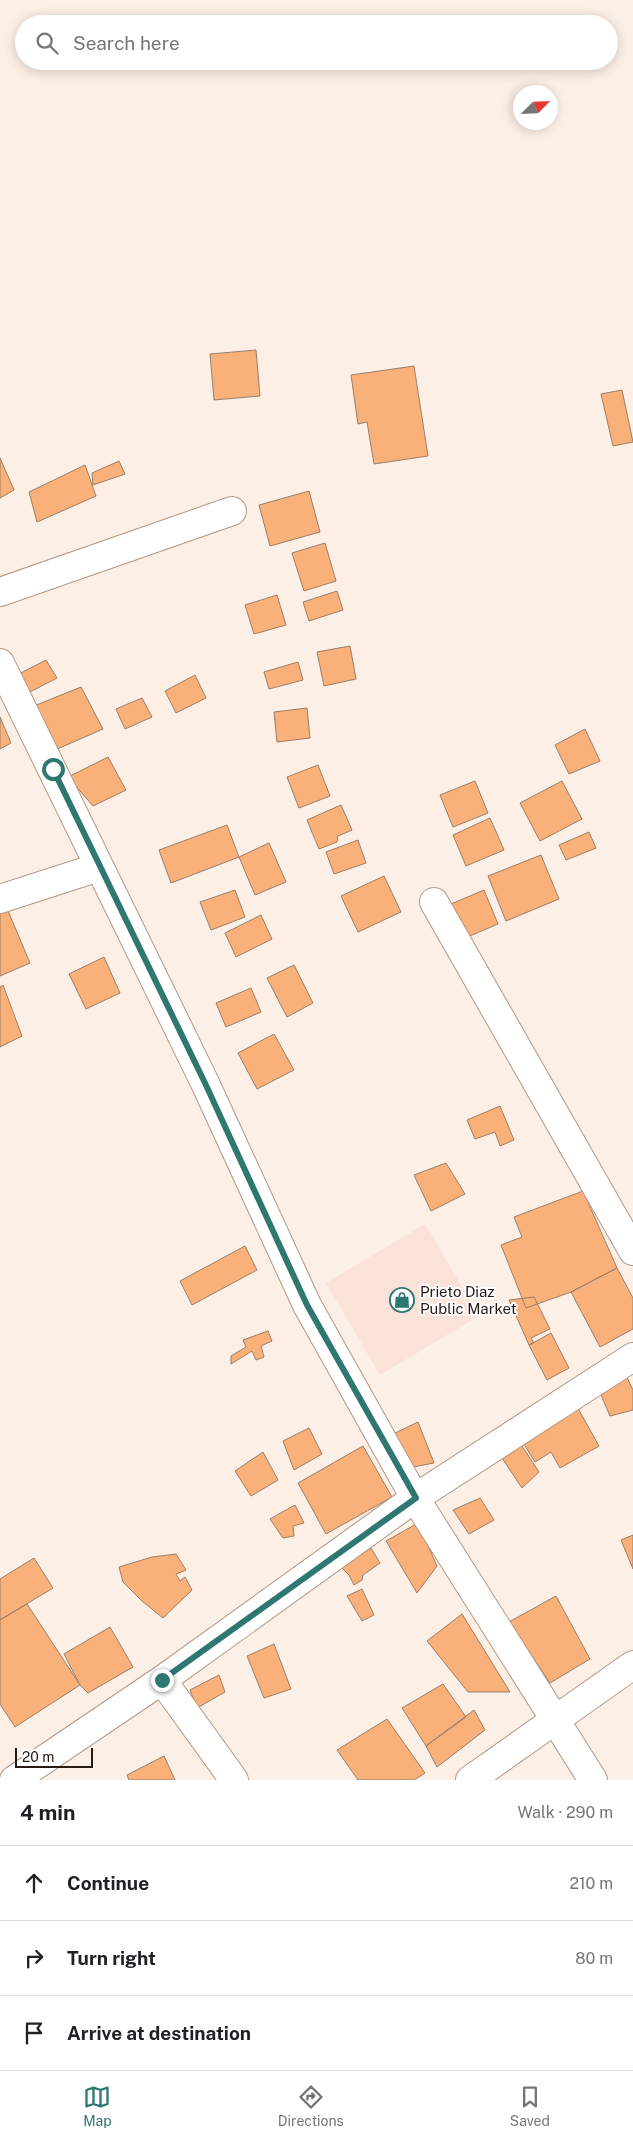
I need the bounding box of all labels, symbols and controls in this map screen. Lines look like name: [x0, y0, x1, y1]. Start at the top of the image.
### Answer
search box: [15, 15, 618, 70]
icon: search: [33, 29, 61, 57]
text: Search here: [73, 32, 180, 54]
north arrow: [513, 85, 558, 130]
route start: [42, 758, 65, 781]
place label: Prieto Diaz Public Market: [420, 1283, 517, 1317]
shop icon: Prieto Diaz Public Market: [389, 1287, 415, 1313]
route end: [151, 1669, 174, 1692]
scale bar: [15, 1745, 92, 1768]
text: 20 m: [22, 1749, 54, 1765]
text: 4 min: [20, 1800, 75, 1825]
text: Walk · 290 m: [518, 1803, 613, 1822]
icon: ahead: [20, 1869, 48, 1897]
text: Continue: [67, 1872, 149, 1894]
text: 210 m: [569, 1874, 613, 1893]
icon: right: [20, 1944, 48, 1972]
text: Turn right: [67, 1947, 156, 1969]
text: 80 m: [575, 1949, 613, 1968]
icon: arrive: [20, 2019, 48, 2047]
text: Arrive at destination: [67, 2022, 251, 2044]
tab: Map: [83, 2083, 112, 2129]
tab: Directions: [278, 2083, 344, 2129]
tab: Saved: [510, 2083, 550, 2129]

